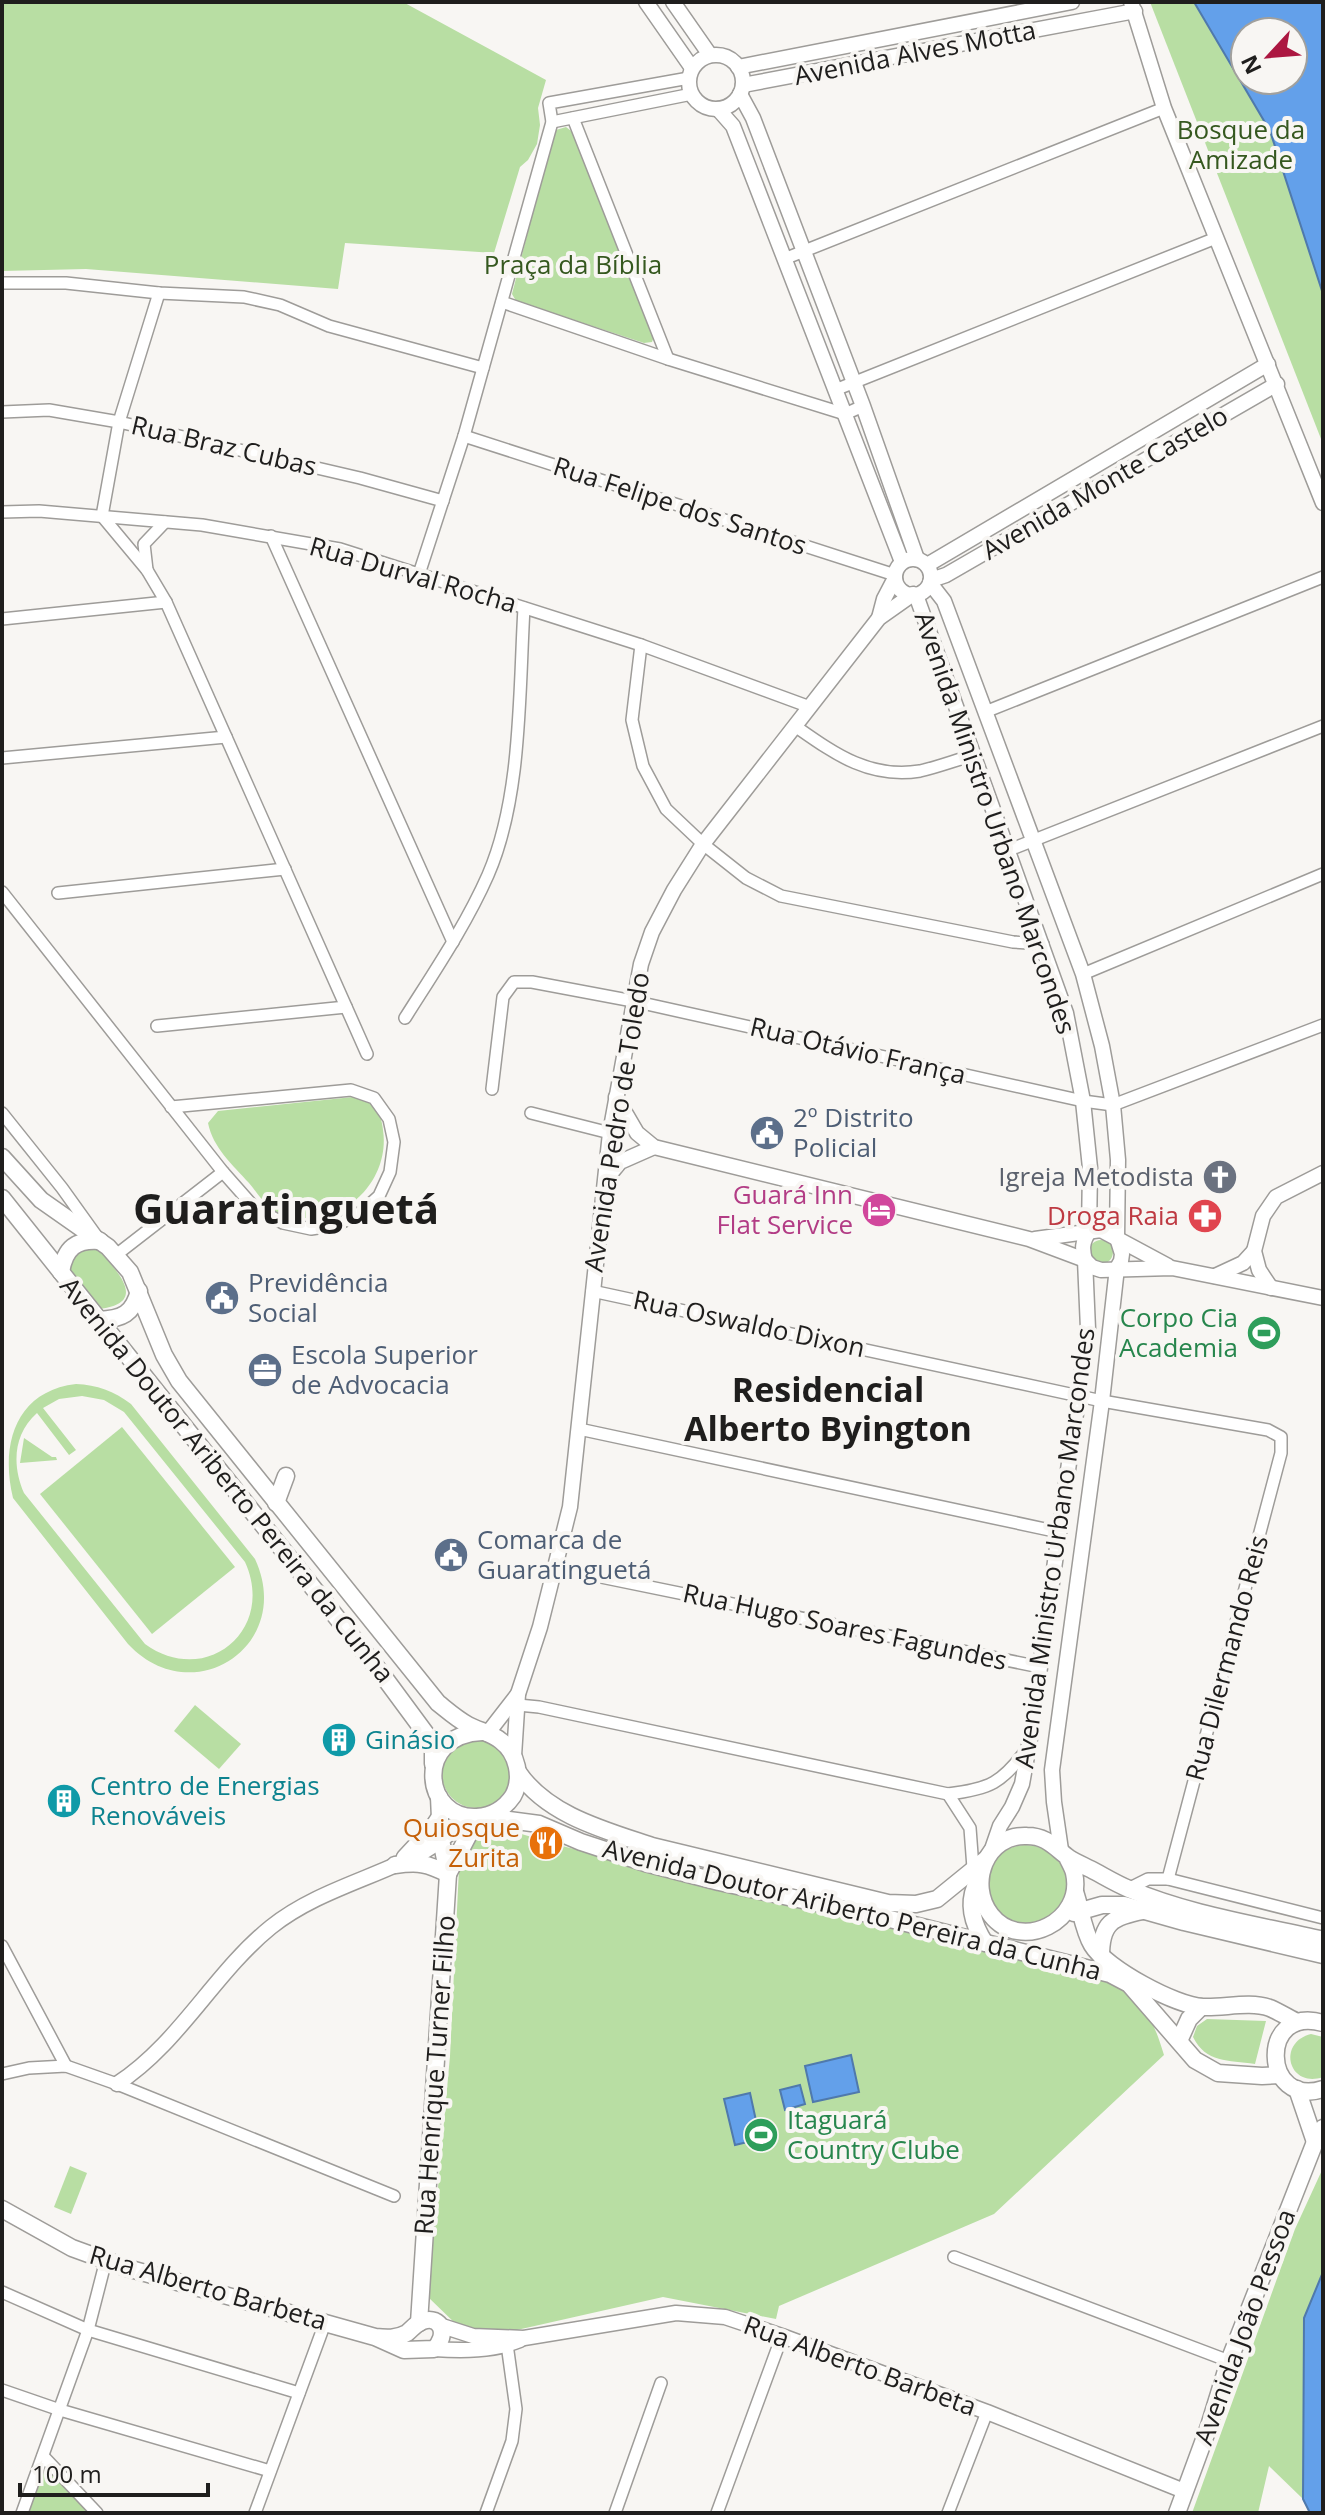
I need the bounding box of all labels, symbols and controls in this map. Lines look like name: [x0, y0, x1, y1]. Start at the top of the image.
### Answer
street label: Avenida Alves Motta: [791, 11, 1039, 93]
north arrow: [1229, 16, 1309, 96]
text: N: [1233, 51, 1268, 80]
park label: Bosque da Amizade: [1177, 111, 1305, 177]
park label: Praça da Bíblia: [484, 246, 662, 282]
street label: Avenida Monte Castelo: [975, 397, 1234, 567]
street label: Rua Braz Cubas: [128, 406, 320, 484]
street label: Rua Felipe dos Santos: [549, 447, 812, 563]
street label: Rua Durval Rocha: [305, 527, 521, 621]
street label: Avenida Ministro Urbano Marcondes: [907, 607, 1085, 1039]
street label: Avenida Pedro de Toledo: [575, 970, 657, 1274]
street label: Rua Otávio França: [747, 1008, 970, 1092]
place label: 2º Distrito Policial: [793, 1099, 914, 1165]
public building icon: 2º Distrito Policial: [748, 1114, 786, 1152]
place label: Igreja Metodista: [998, 1158, 1194, 1194]
church icon: Igreja Metodista: [1201, 1158, 1239, 1196]
place label: Guará Inn Flat Service: [716, 1176, 853, 1242]
district label: Guaratinguetá: [133, 1179, 439, 1236]
hotel icon: Guará Inn Flat Service: [860, 1191, 898, 1229]
place label: Droga Raia: [1047, 1197, 1179, 1233]
pharmacy icon: Droga Raia: [1186, 1197, 1224, 1235]
place label: Previdência Social: [248, 1264, 388, 1330]
street label: Avenida Doutor Ariberto Pereira da Cunha: [53, 1269, 403, 1690]
public building icon: Previdência Social: [203, 1279, 241, 1317]
street label: Rua Oswaldo Dixon: [630, 1281, 868, 1365]
place label: Corpo Cia Academia: [1119, 1299, 1238, 1365]
sports icon: Corpo Cia Academia: [1245, 1314, 1283, 1352]
street label: Avenida Ministro Urbano Marcondes: [1005, 1325, 1103, 1770]
place label: Escola Superior de Advocacia: [291, 1336, 478, 1402]
office icon: Escola Superior de Advocacia: [246, 1351, 284, 1389]
district label: Residencial Alberto Byington: [684, 1366, 972, 1451]
place label: Comarca de Guaratinguetá: [477, 1521, 652, 1587]
street label: Rua Dilermando Reis: [1176, 1531, 1276, 1784]
public building icon: Comarca de Guaratinguetá: [432, 1536, 470, 1574]
street label: Rua Hugo Soares Fagundes: [680, 1574, 1010, 1678]
building icon: Ginásio: [320, 1721, 358, 1759]
place label: Ginásio: [365, 1721, 455, 1757]
place label: Centro de Energias Renováveis: [90, 1767, 320, 1833]
building icon: Centro de Energias Renováveis: [45, 1782, 83, 1820]
place label: Quiosque Zurita: [403, 1809, 520, 1875]
restaurant icon: Quiosque Zurita: [527, 1824, 565, 1862]
street label: Avenida Doutor Ariberto Pereira da Cunha: [599, 1830, 1105, 1988]
street label: Rua Henrique Turner Filho: [405, 1914, 463, 2236]
place label: Itaguará Country Clube: [787, 2101, 960, 2167]
sports icon: Itaguará Country Clube: [742, 2116, 780, 2154]
street label: Avenida João Pessoa: [1185, 2204, 1303, 2449]
street label: Rua Alberto Barbeta: [86, 2236, 331, 2338]
street label: Rua Alberto Barbeta: [739, 2306, 982, 2424]
scale bar: [20, 2447, 208, 2497]
text: 100 m: [32, 2457, 102, 2490]

